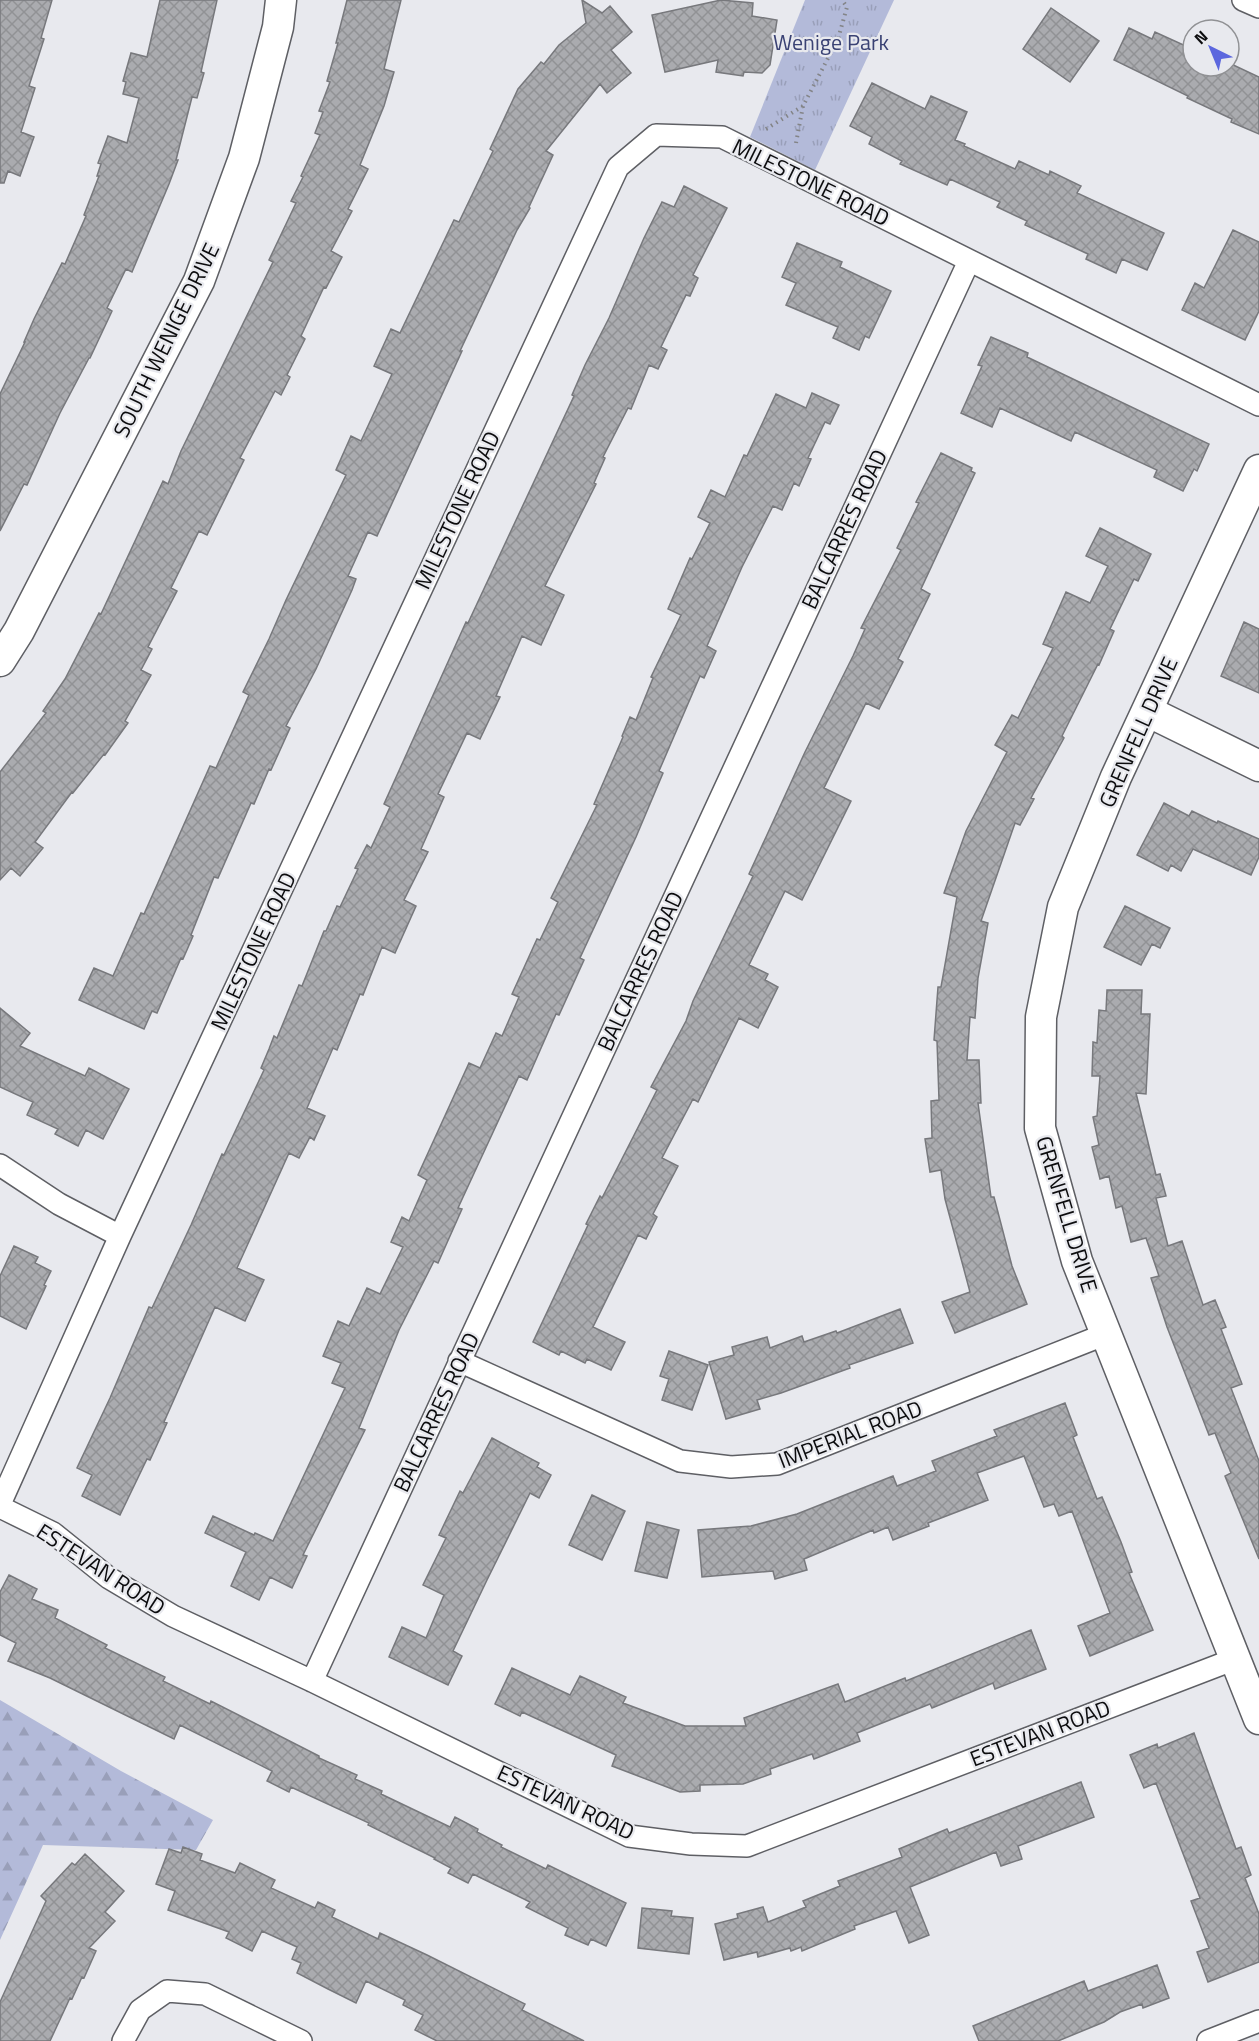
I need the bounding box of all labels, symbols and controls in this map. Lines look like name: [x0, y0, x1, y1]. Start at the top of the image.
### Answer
north arrow: [1181, 18, 1241, 78]
text: N: [1189, 24, 1213, 50]
park label: Wenige Park: [773, 25, 890, 59]
street label: MILESTONE ROAD: [727, 129, 895, 235]
street label: SOUTH WENIGE DRIVE: [104, 237, 228, 443]
street label: MILESTONE ROAD: [405, 425, 509, 595]
street label: BALCARRES ROAD: [792, 444, 896, 614]
street label: GRENFELL DRIVE: [1090, 651, 1186, 813]
street label: MILESTONE ROAD: [201, 866, 305, 1036]
street label: BALCARRES ROAD: [588, 886, 692, 1056]
street label: GRENFELL DRIVE: [1027, 1132, 1107, 1296]
street label: BALCARRES ROAD: [384, 1327, 488, 1497]
street label: IMPERIAL ROAD: [773, 1391, 927, 1477]
street label: ESTEVAN ROAD: [30, 1514, 172, 1624]
street label: ESTEVAN ROAD: [965, 1691, 1115, 1775]
street label: ESTEVAN ROAD: [492, 1755, 640, 1849]

